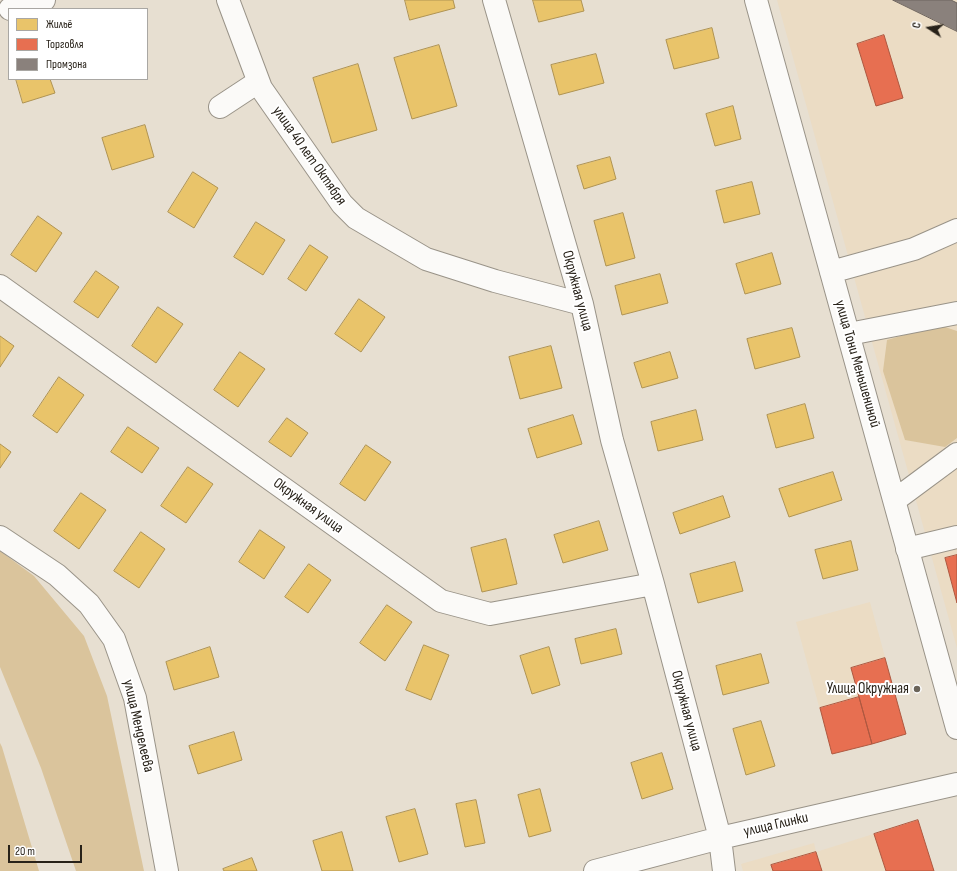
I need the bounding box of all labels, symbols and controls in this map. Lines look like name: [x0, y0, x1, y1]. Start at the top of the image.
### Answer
legend: [8, 8, 148, 80]
north arrow: [909, 8, 949, 48]
text: Жильё: [46, 17, 72, 32]
text: С: [910, 21, 924, 30]
text: Торговля: [46, 37, 83, 52]
text: Промзона: [46, 57, 87, 72]
street label: улица 40 лет Октября: [268, 103, 350, 209]
street label: Окружная улица: [558, 249, 596, 333]
street label: улица Тони Меньшениной: [830, 298, 884, 430]
street label: Окружная улица: [269, 474, 347, 538]
street label: Окружная улица: [667, 669, 705, 753]
street label: улица Менделеева: [119, 678, 157, 774]
place label: Улица Окружная: [827, 680, 909, 698]
marker: Улица Окружная: [912, 684, 922, 694]
street label: улица Глинки: [742, 809, 810, 841]
scale bar: [10, 837, 84, 863]
text: 20 m: [15, 844, 35, 859]

